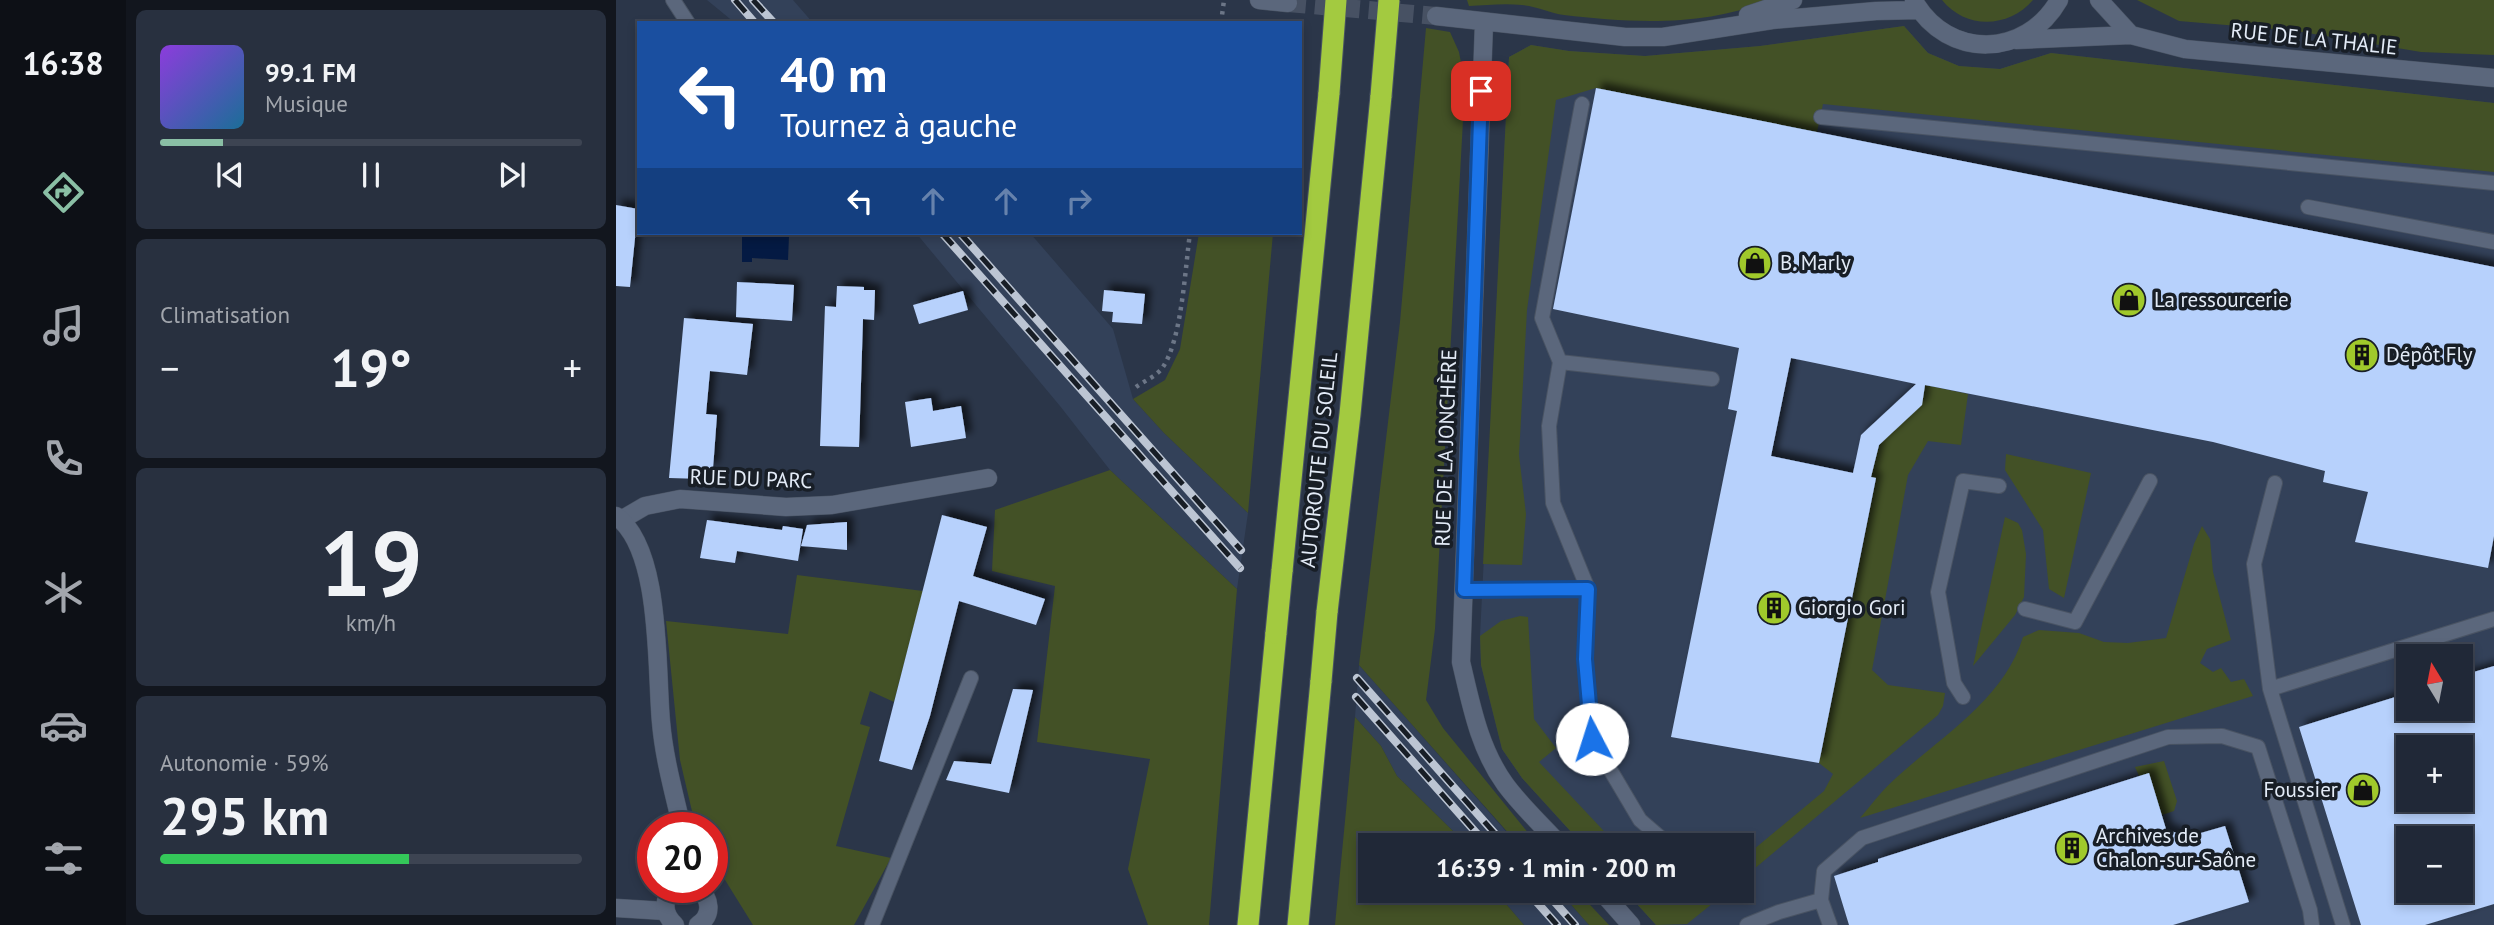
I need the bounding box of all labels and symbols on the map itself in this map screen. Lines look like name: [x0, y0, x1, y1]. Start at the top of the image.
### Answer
street label: RUE DE LA THALIE: [2229, 16, 2399, 61]
pin: [1451, 61, 1511, 121]
shop icon: B. Marly: [1736, 244, 1774, 282]
place label: B. Marly: [1780, 249, 1851, 276]
shop icon: La ressourcerie: [2110, 281, 2148, 319]
place label: La ressourcerie: [2154, 286, 2289, 313]
building icon: Dépôt Fly: [2343, 336, 2381, 374]
place label: Dépôt Fly: [2386, 341, 2473, 368]
street label: RUE DE LA JONCHÈRE: [1429, 349, 1462, 547]
street label: AUTOROUTE DU SOLEIL: [1294, 351, 1343, 569]
street label: RUE DU PARC: [689, 463, 813, 494]
building icon: Giorgio Gori: [1755, 589, 1793, 627]
place label: Giorgio Gori: [1798, 594, 1906, 621]
north arrow: [2396, 644, 2473, 721]
position arrow: [1555, 702, 1629, 776]
shop icon: Foussier: [2344, 771, 2382, 809]
place label: Foussier: [2263, 776, 2338, 803]
speed limit sign: 20: [637, 812, 728, 903]
place label: Archives de Chalon-sur-Saône: [2096, 822, 2256, 873]
building icon: Archives de Chalon-sur-Saône: [2053, 829, 2091, 867]

